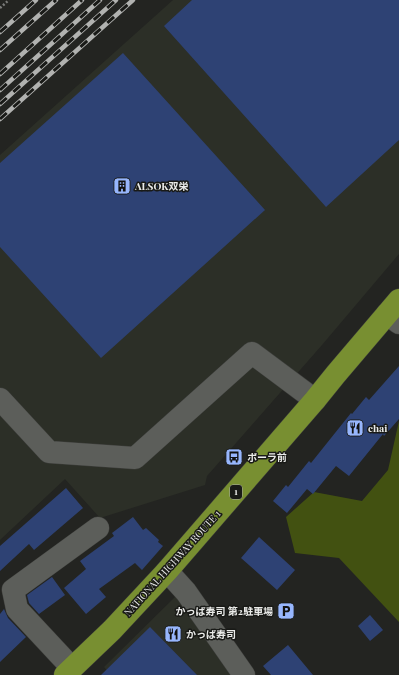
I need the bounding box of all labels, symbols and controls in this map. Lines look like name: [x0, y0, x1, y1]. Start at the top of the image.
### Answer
building icon: ALSOK双栄: [112, 176, 132, 196]
place label: ALSOK双栄: [134, 179, 188, 193]
restaurant icon: chai: [345, 418, 365, 438]
place label: chai: [368, 421, 387, 435]
bus stop icon: ポーラ前: [224, 447, 244, 467]
place label: ポーラ前: [247, 450, 287, 464]
road number: 1: [230, 485, 242, 499]
street label: NATIONAL HIGHWAY ROUTE 1: [121, 507, 224, 619]
parking icon: かっぱ寿司 第2駐車場: [276, 601, 296, 621]
place label: かっぱ寿司 第2駐車場: [175, 604, 273, 618]
restaurant icon: かっぱ寿司: [163, 624, 183, 644]
place label: かっぱ寿司: [186, 627, 236, 641]

